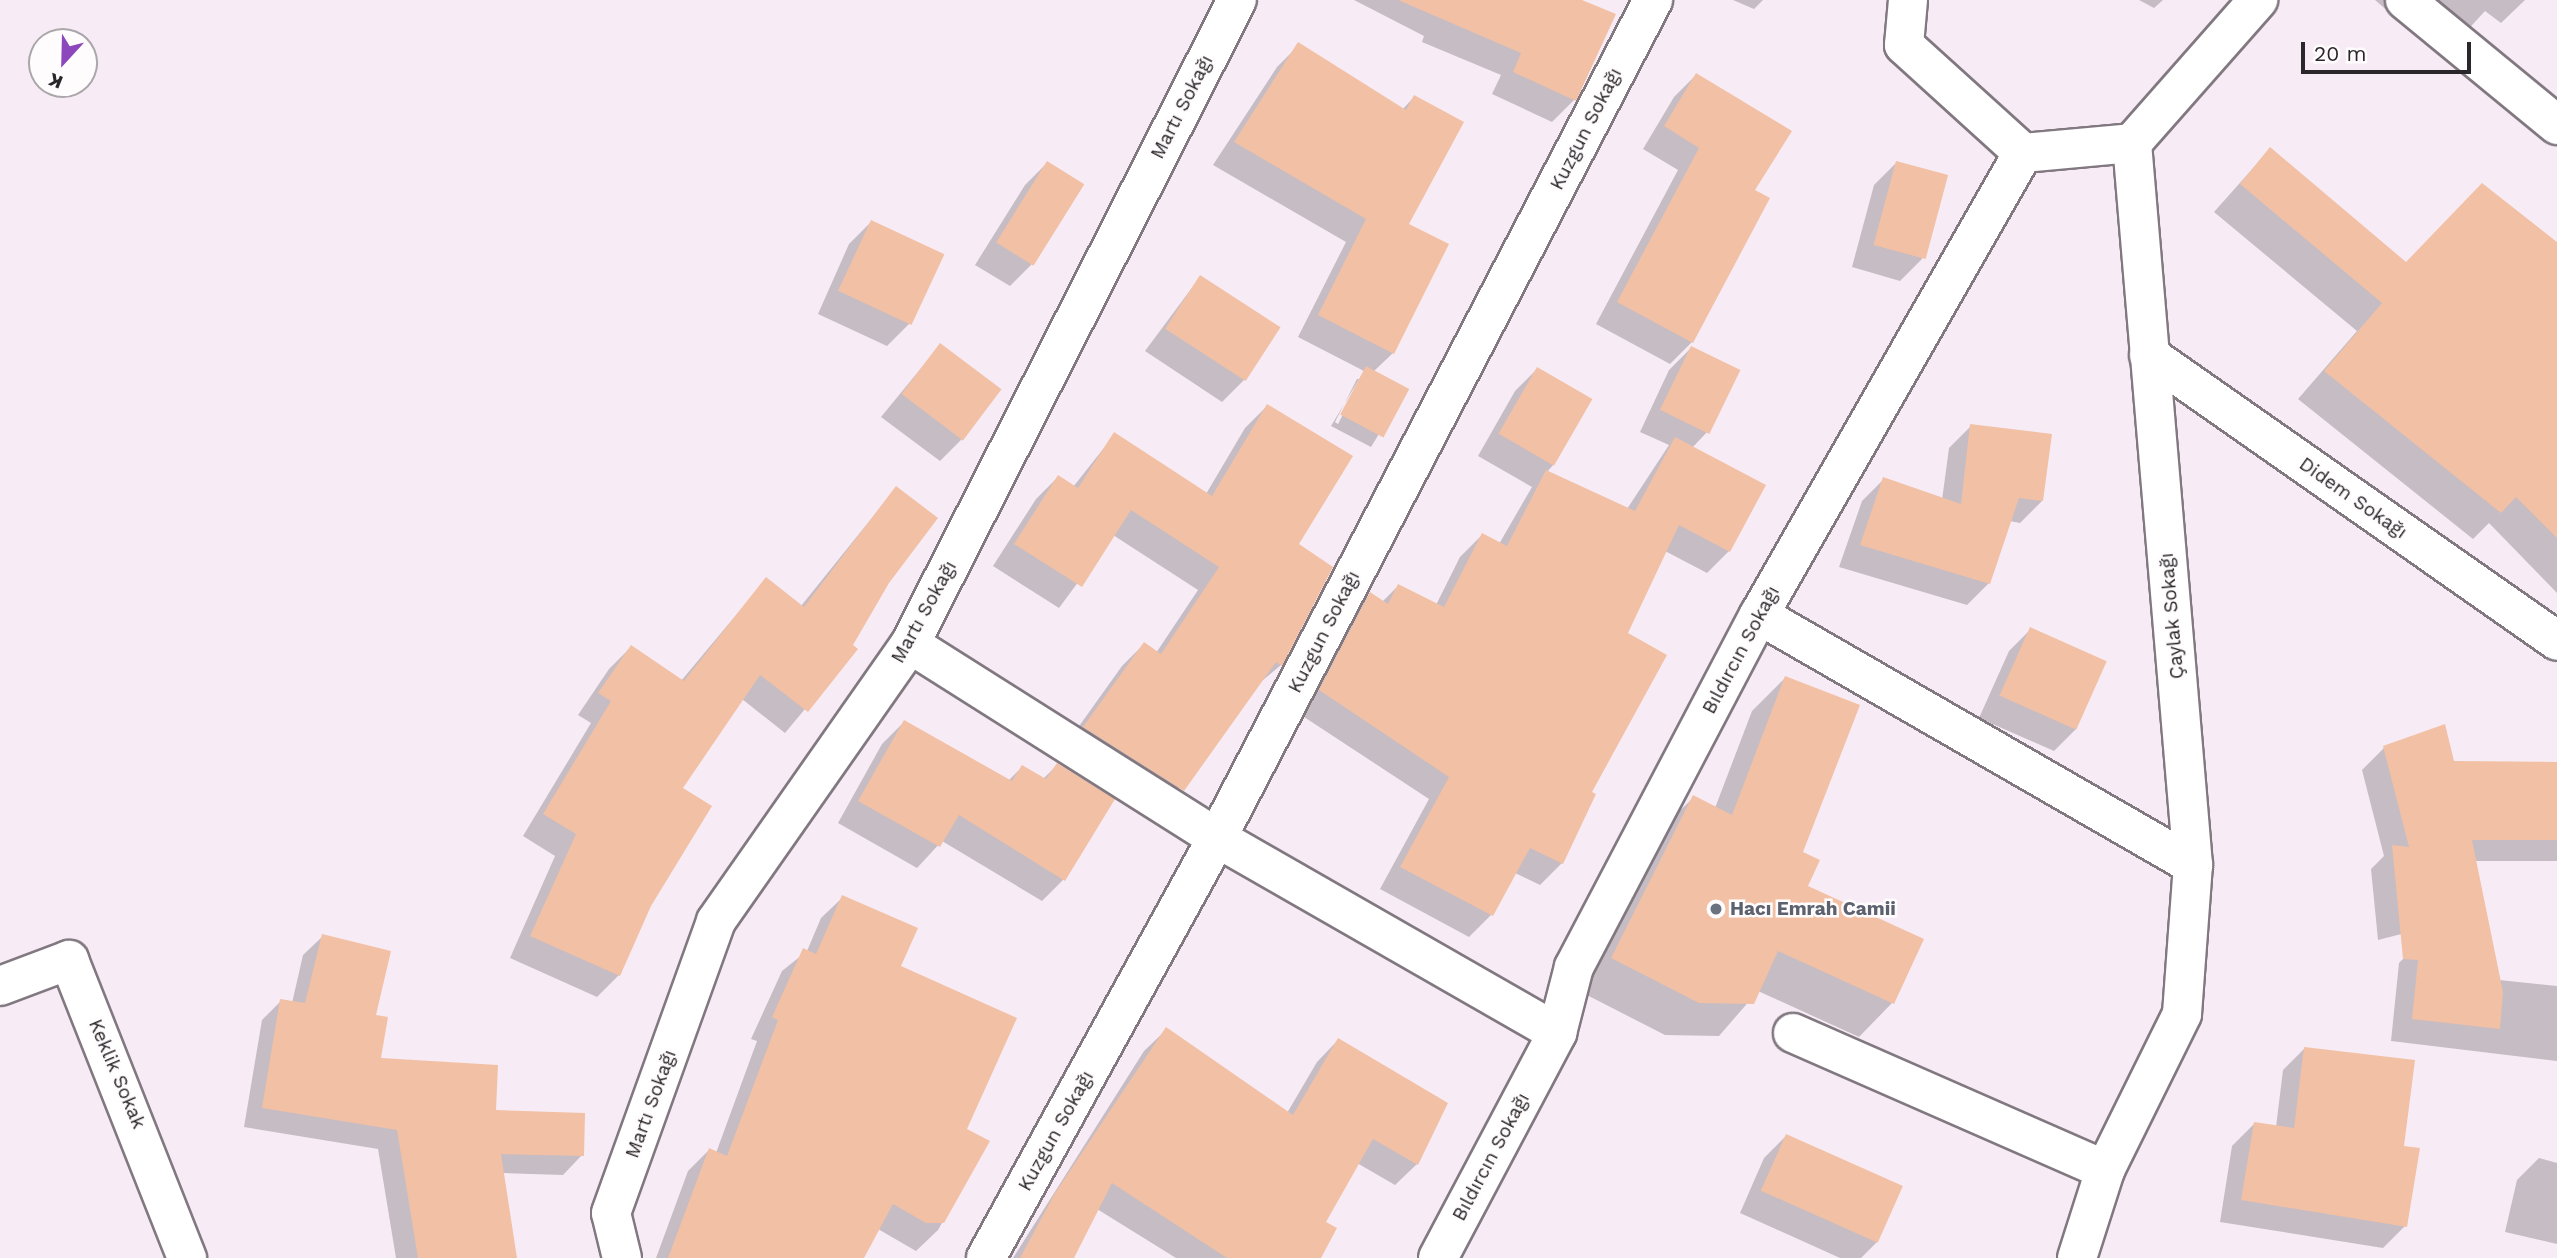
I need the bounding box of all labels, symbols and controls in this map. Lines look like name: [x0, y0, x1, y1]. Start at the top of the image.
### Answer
north arrow: [28, 28, 98, 98]
scale bar: [2305, 28, 2475, 72]
text: 20 m: [2314, 41, 2366, 66]
street label: Martı Sokağı: [1146, 51, 1218, 163]
street label: Kuzgun Sokağı: [1545, 64, 1627, 194]
text: K: [45, 68, 66, 94]
street label: Didem Sokağı: [2295, 452, 2411, 544]
street label: Çaylak Sokağı: [2155, 552, 2189, 680]
street label: Martı Sokağı: [886, 557, 962, 667]
street label: Kuzgun Sokağı: [1283, 567, 1365, 697]
street label: Bıldırcın Sokağı: [1698, 582, 1784, 718]
place label: Hacı Emrah Camii: [1730, 898, 1896, 920]
marker: Hacı Emrah Camii: [1708, 901, 1724, 917]
street label: Keklik Sokak: [84, 1016, 150, 1132]
street label: Martı Sokağı: [621, 1047, 681, 1161]
street label: Kuzgun Sokağı: [1014, 1067, 1098, 1195]
street label: Bıldırcın Sokağı: [1448, 1089, 1534, 1225]

